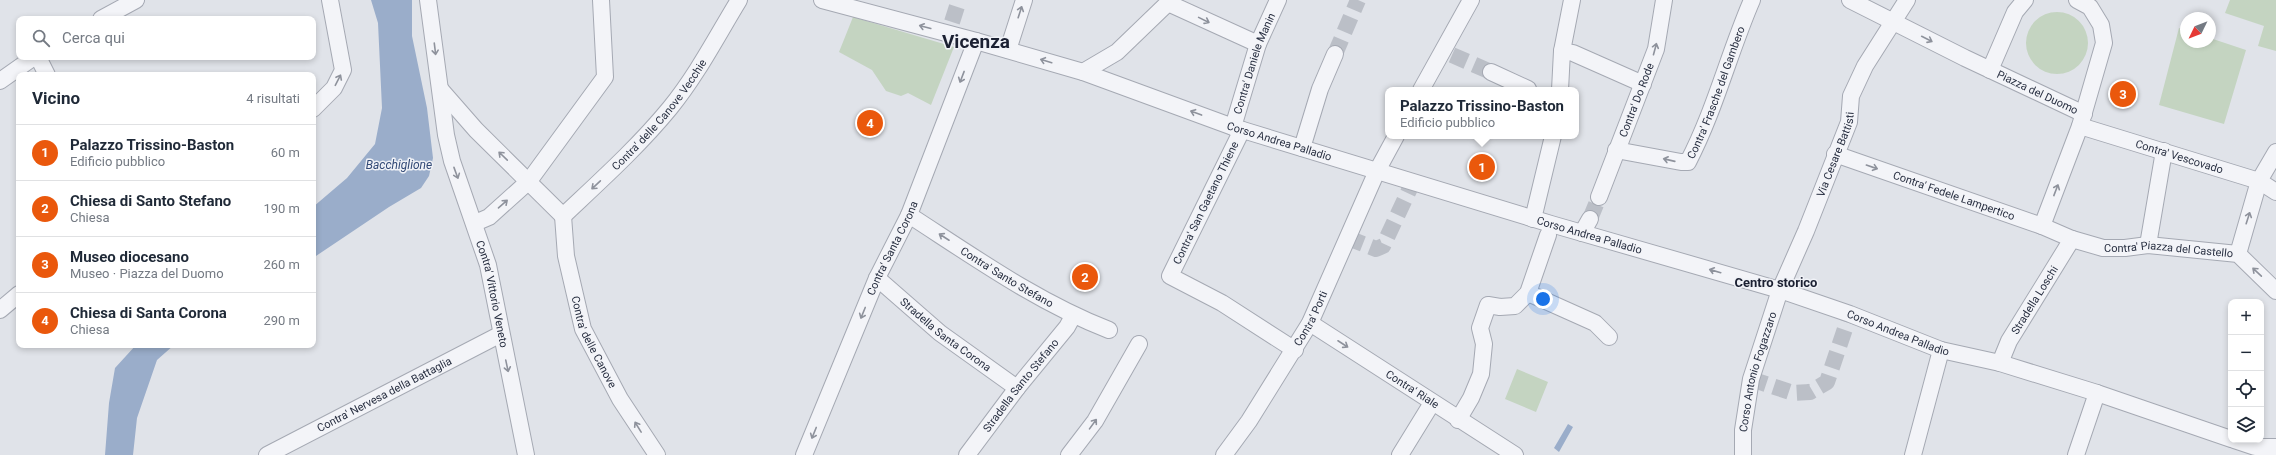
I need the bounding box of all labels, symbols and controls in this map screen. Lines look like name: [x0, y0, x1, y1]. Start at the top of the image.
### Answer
one-way arrow: [1017, 6, 1025, 18]
street label: Contra' Daniele Manin: [1231, 11, 1278, 116]
north arrow: [2180, 12, 2216, 48]
search box: [16, 16, 316, 60]
one-way arrow: [1197, 17, 1209, 24]
one-way arrow: [919, 23, 932, 31]
street label: Contra' Frasche del Gambero: [1684, 24, 1747, 161]
icon: search: [30, 27, 52, 49]
text: Cerca qui: [62, 29, 125, 47]
district label: Vicenza: [942, 30, 1010, 53]
one-way arrow: [1921, 36, 1933, 43]
one-way arrow: [431, 42, 439, 55]
one-way arrow: [1652, 43, 1659, 56]
street label: Contra' delle Canove Vecchie: [609, 57, 709, 173]
one-way arrow: [1040, 57, 1053, 64]
street label: Contra' Do Rode: [1616, 61, 1657, 139]
street label: Piazza del Duomo: [1995, 67, 2080, 117]
one-way arrow: [958, 71, 966, 83]
one-way arrow: [335, 74, 343, 86]
pin: 3: [2110, 79, 2136, 109]
popup: [1385, 87, 1579, 139]
text: Vicino: [32, 88, 80, 108]
text: 4 risultati: [246, 91, 300, 106]
text: Palazzo Trissino-Baston: [1400, 97, 1564, 115]
pin: 4: [857, 108, 883, 138]
one-way arrow: [1191, 109, 1203, 117]
street label: Via Cesare Battisti: [1814, 111, 1856, 199]
text: Edificio pubblico: [1400, 115, 1495, 130]
street label: Corso Andrea Palladio: [1225, 119, 1333, 163]
text: Palazzo Trissino-Baston: [70, 136, 234, 154]
street label: Contra' Vescovado: [2134, 137, 2225, 176]
street label: Contra' San Gaetano Thiene: [1171, 139, 1242, 267]
text: 1: [41, 145, 49, 160]
text: 60 m: [271, 145, 300, 160]
one-way arrow: [498, 151, 508, 161]
pin: 1: [1469, 152, 1495, 182]
text: Edificio pubblico: [70, 154, 165, 169]
one-way arrow: [1663, 155, 1676, 163]
water label: Bacchiglione: [366, 158, 432, 172]
one-way arrow: [1866, 163, 1878, 171]
one-way arrow: [453, 167, 461, 179]
street label: Contra' Fedele Lampertico: [1891, 168, 2017, 223]
one-way arrow: [590, 181, 601, 190]
one-way arrow: [2052, 184, 2060, 196]
text: Chiesa di Santo Stefano: [70, 192, 231, 210]
street label: Contra' Santa Corona: [864, 199, 920, 297]
one-way arrow: [498, 200, 508, 209]
text: 2: [41, 201, 49, 216]
text: 190 m: [263, 201, 300, 216]
text: Chiesa: [70, 210, 109, 225]
one-way arrow: [2245, 211, 2252, 224]
street label: Corso Andrea Palladio: [1535, 214, 1644, 256]
one-way arrow: [938, 233, 950, 241]
street label: Contra' Vittorio Veneto: [473, 238, 511, 349]
street label: Contra' Piazza del Castello: [2104, 239, 2234, 260]
street label: Contra' Santo Stefano: [958, 244, 1056, 310]
text: Museo diocesano: [70, 248, 189, 266]
text: 3: [41, 257, 49, 272]
text: 260 m: [263, 257, 300, 272]
pin: 2: [1072, 262, 1098, 292]
street label: Stradella Loschi: [2008, 263, 2060, 337]
text: Museo · Piazza del Duomo: [70, 266, 224, 281]
one-way arrow: [1709, 267, 1722, 275]
one-way arrow: [2252, 268, 2262, 277]
district label: Centro storico: [1735, 275, 1817, 290]
street label: Contra' Porti: [1291, 289, 1330, 348]
your location: [1533, 289, 1553, 309]
street label: Contra' delle Canove: [569, 295, 620, 390]
street label: Stradella Santa Corona: [898, 295, 994, 374]
map controls: [2228, 299, 2264, 443]
button: +: [2228, 299, 2264, 335]
text: Chiesa di Santa Corona: [70, 304, 227, 322]
one-way arrow: [859, 306, 866, 318]
street label: Corso Andrea Palladio: [1845, 307, 1951, 358]
street label: Corso Antonio Fogazzaro: [1736, 310, 1779, 433]
text: 4: [41, 313, 49, 328]
text: 290 m: [263, 313, 300, 328]
text: Chiesa: [70, 322, 109, 337]
button: −: [2228, 335, 2264, 371]
street label: Stradella Santo Stefano: [980, 336, 1061, 434]
one-way arrow: [1337, 340, 1348, 348]
street label: Contra' Nervesa della Battaglia: [315, 354, 454, 435]
one-way arrow: [504, 359, 512, 372]
street label: Contra' Riale: [1383, 367, 1442, 411]
button: locate: [2228, 371, 2264, 407]
button: layers: [2228, 407, 2264, 443]
one-way arrow: [1089, 419, 1097, 430]
one-way arrow: [634, 422, 642, 433]
one-way arrow: [809, 426, 817, 438]

